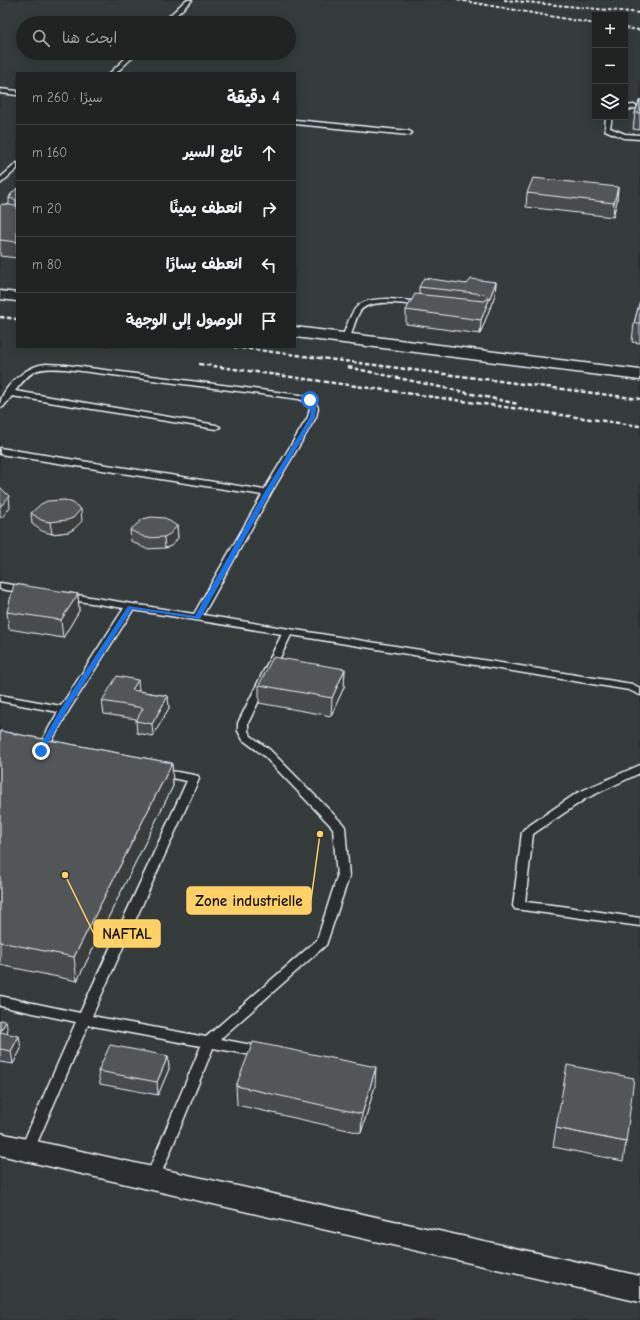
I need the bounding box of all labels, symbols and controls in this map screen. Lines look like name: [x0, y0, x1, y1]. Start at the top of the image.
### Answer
map controls: [592, 12, 628, 120]
button: +: [592, 12, 628, 48]
search box: [16, 16, 296, 60]
icon: search: [30, 27, 52, 49]
text: ابحث هنا: [62, 29, 117, 47]
button: −: [592, 48, 628, 84]
button: layers: [592, 84, 628, 120]
text: 4 دقيقة: [227, 88, 280, 107]
text: سيرًا · 260 m: [32, 90, 102, 105]
icon: ahead: [258, 142, 280, 164]
text: تابع السير: [183, 143, 242, 161]
text: 160 m: [32, 145, 67, 160]
icon: right: [258, 198, 280, 220]
text: انعطف يمينًا: [170, 199, 242, 217]
text: 20 m: [32, 201, 62, 216]
icon: left: [258, 254, 280, 276]
text: انعطف يسارًا: [166, 255, 242, 273]
text: 80 m: [32, 257, 62, 272]
icon: arrive: [258, 310, 280, 332]
text: الوصول إلى الوجهة: [126, 311, 242, 329]
route start: [301, 391, 319, 409]
route end: [32, 742, 50, 760]
callout: Zone industrielle: [187, 887, 311, 914]
text: Zone industrielle: [195, 892, 303, 910]
callout: NAFTAL: [94, 920, 160, 947]
text: NAFTAL: [102, 925, 152, 943]

